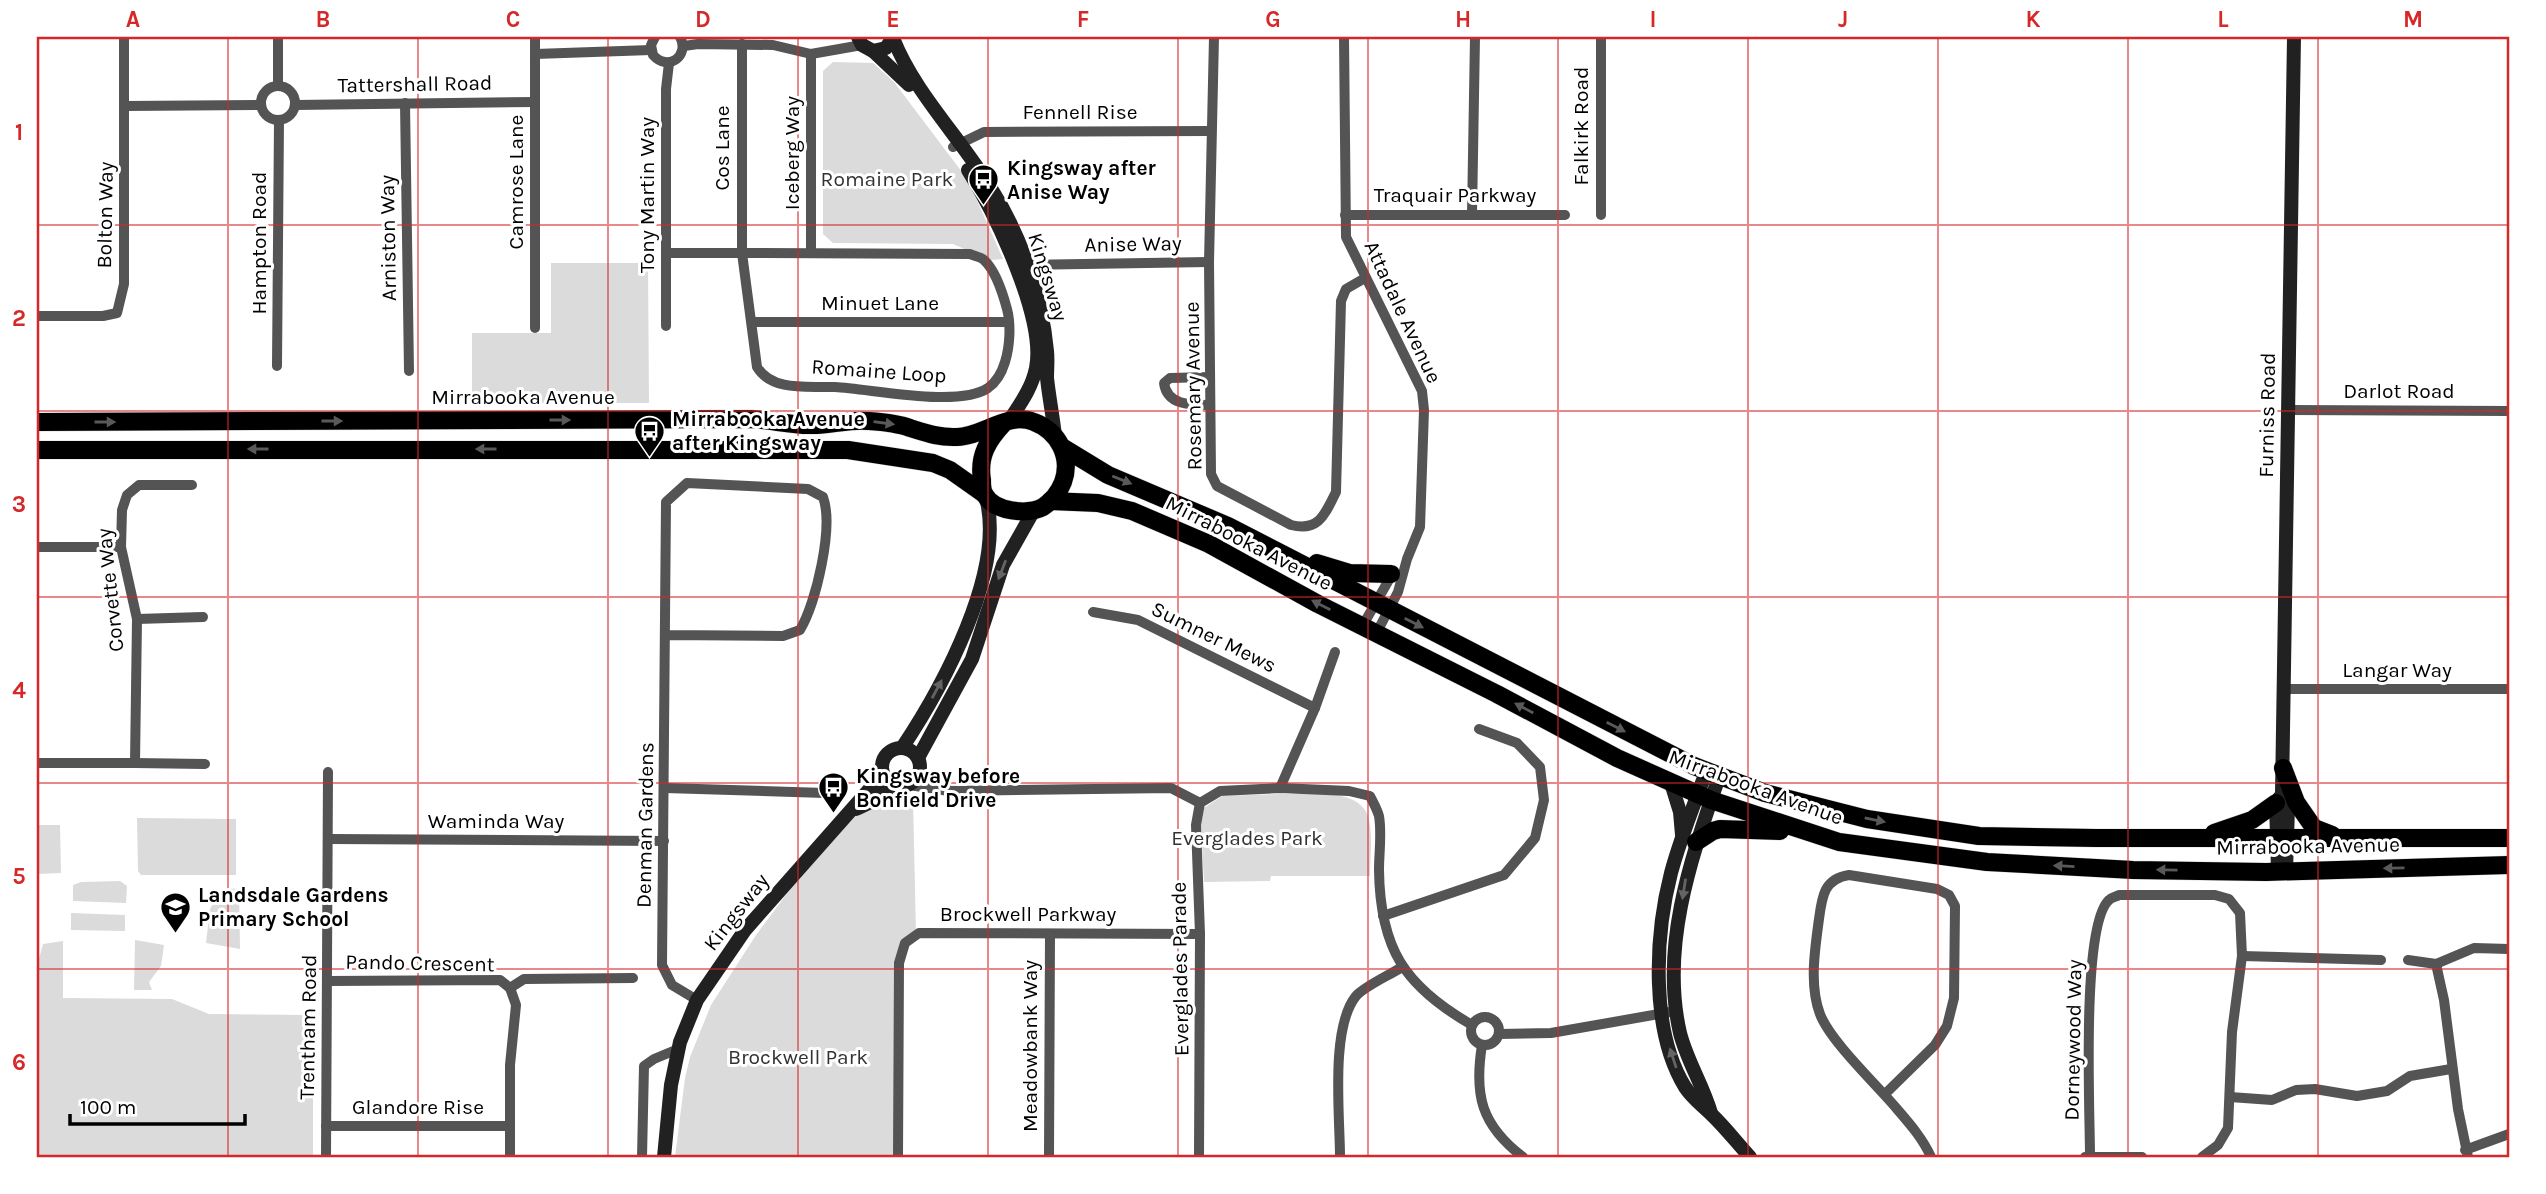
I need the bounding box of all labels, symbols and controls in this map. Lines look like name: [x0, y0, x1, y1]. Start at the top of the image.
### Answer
text: A: [126, 6, 140, 33]
text: B: [316, 6, 330, 33]
text: C: [506, 6, 520, 33]
text: D: [695, 6, 711, 33]
text: E: [886, 6, 900, 33]
text: F: [1077, 6, 1089, 33]
text: G: [1265, 6, 1281, 33]
text: H: [1455, 6, 1471, 33]
text: I: [1649, 6, 1657, 33]
text: J: [1838, 6, 1848, 33]
text: K: [2025, 6, 2041, 33]
text: L: [2217, 6, 2229, 33]
text: M: [2403, 6, 2423, 33]
street label: Falkirk Road: [1569, 67, 1593, 185]
street label: Tattershall Road: [337, 71, 493, 97]
street label: Iceberg Way: [780, 96, 804, 210]
street label: Fennell Rise: [1022, 100, 1138, 124]
street label: Cos Lane: [710, 105, 734, 191]
street label: Camrose Lane: [504, 115, 528, 249]
street label: Tony Martin Way: [635, 117, 659, 273]
text: 1: [15, 119, 23, 146]
place label: Kingsway after Anise Way: [1007, 156, 1157, 204]
street label: Bolton Way: [92, 161, 118, 269]
bus stop icon: Kingsway after Anise Way: [967, 163, 1001, 207]
park label: Romaine Park: [821, 167, 954, 191]
street label: Hampton Road: [247, 172, 271, 314]
street label: Arniston Way: [375, 175, 401, 301]
street label: Traquair Parkway: [1374, 183, 1537, 207]
street label: Kingsway: [1023, 230, 1073, 324]
street label: Anise Way: [1084, 231, 1182, 257]
street label: Attadale Avenue: [1360, 237, 1446, 387]
street label: Minuet Lane: [821, 291, 939, 315]
street label: Rosemary Avenue: [1180, 301, 1206, 471]
text: 2: [12, 305, 26, 332]
street label: Furniss Road: [2254, 352, 2280, 478]
street label: Romaine Loop: [811, 354, 947, 388]
street label: Darlot Road: [2343, 379, 2455, 403]
street label: Mirrabooka Avenue: [431, 385, 615, 409]
place label: Mirrabooka Avenue after Kingsway: [672, 407, 865, 455]
one-way arrow: [549, 414, 571, 426]
bus stop icon: Mirrabooka Avenue after Kingsway: [632, 414, 666, 458]
one-way arrow: [322, 415, 344, 427]
one-way arrow: [94, 416, 116, 428]
one-way arrow: [874, 418, 896, 429]
one-way arrow: [247, 443, 269, 455]
one-way arrow: [474, 443, 496, 455]
one-way arrow: [1111, 475, 1132, 486]
text: 3: [12, 491, 26, 518]
street label: Mirrabooka Avenue: [1162, 491, 1336, 595]
street label: Corvette Way: [92, 527, 128, 653]
one-way arrow: [997, 560, 1008, 581]
street label: Sumner Mews: [1148, 596, 1280, 678]
one-way arrow: [1311, 599, 1331, 610]
one-way arrow: [1404, 617, 1424, 628]
street label: Langar Way: [2342, 658, 2452, 682]
text: 4: [12, 677, 26, 704]
one-way arrow: [931, 680, 943, 699]
one-way arrow: [1513, 703, 1533, 715]
one-way arrow: [1607, 720, 1627, 732]
street label: Denman Gardens: [632, 742, 658, 908]
street label: Mirrabooka Avenue: [1666, 744, 1846, 830]
place label: Kingsway before Bonfield Drive: [856, 764, 1020, 812]
bus stop icon: Kingsway before Bonfield Drive: [816, 771, 850, 815]
street label: Waminda Way: [428, 809, 565, 833]
one-way arrow: [1864, 815, 1886, 826]
park label: Everglades Park: [1171, 826, 1323, 850]
street label: Mirrabooka Avenue: [2216, 832, 2400, 860]
one-way arrow: [2053, 861, 2075, 872]
one-way arrow: [2383, 862, 2405, 874]
text: 5: [12, 863, 26, 890]
one-way arrow: [2155, 864, 2177, 876]
street label: Kingsway: [698, 869, 774, 955]
one-way arrow: [1678, 878, 1689, 900]
street label: Everglades Parade: [1166, 882, 1194, 1056]
place label: Landsdale Gardens Primary School: [198, 883, 389, 931]
school or university icon: Landsdale Gardens Primary School: [158, 890, 192, 934]
street label: Brockwell Parkway: [940, 902, 1117, 926]
street label: Pando Crescent: [345, 950, 495, 976]
street label: Trentham Road: [295, 954, 321, 1100]
street label: Dorneywood Way: [2060, 959, 2086, 1121]
street label: Meadowbank Way: [1018, 960, 1042, 1132]
park label: Brockwell Park: [728, 1045, 868, 1069]
one-way arrow: [1668, 1047, 1678, 1068]
text: 6: [12, 1049, 26, 1076]
scale bar: [70, 1082, 245, 1126]
text: 100 m: [80, 1095, 137, 1119]
street label: Glandore Rise: [352, 1095, 484, 1119]

